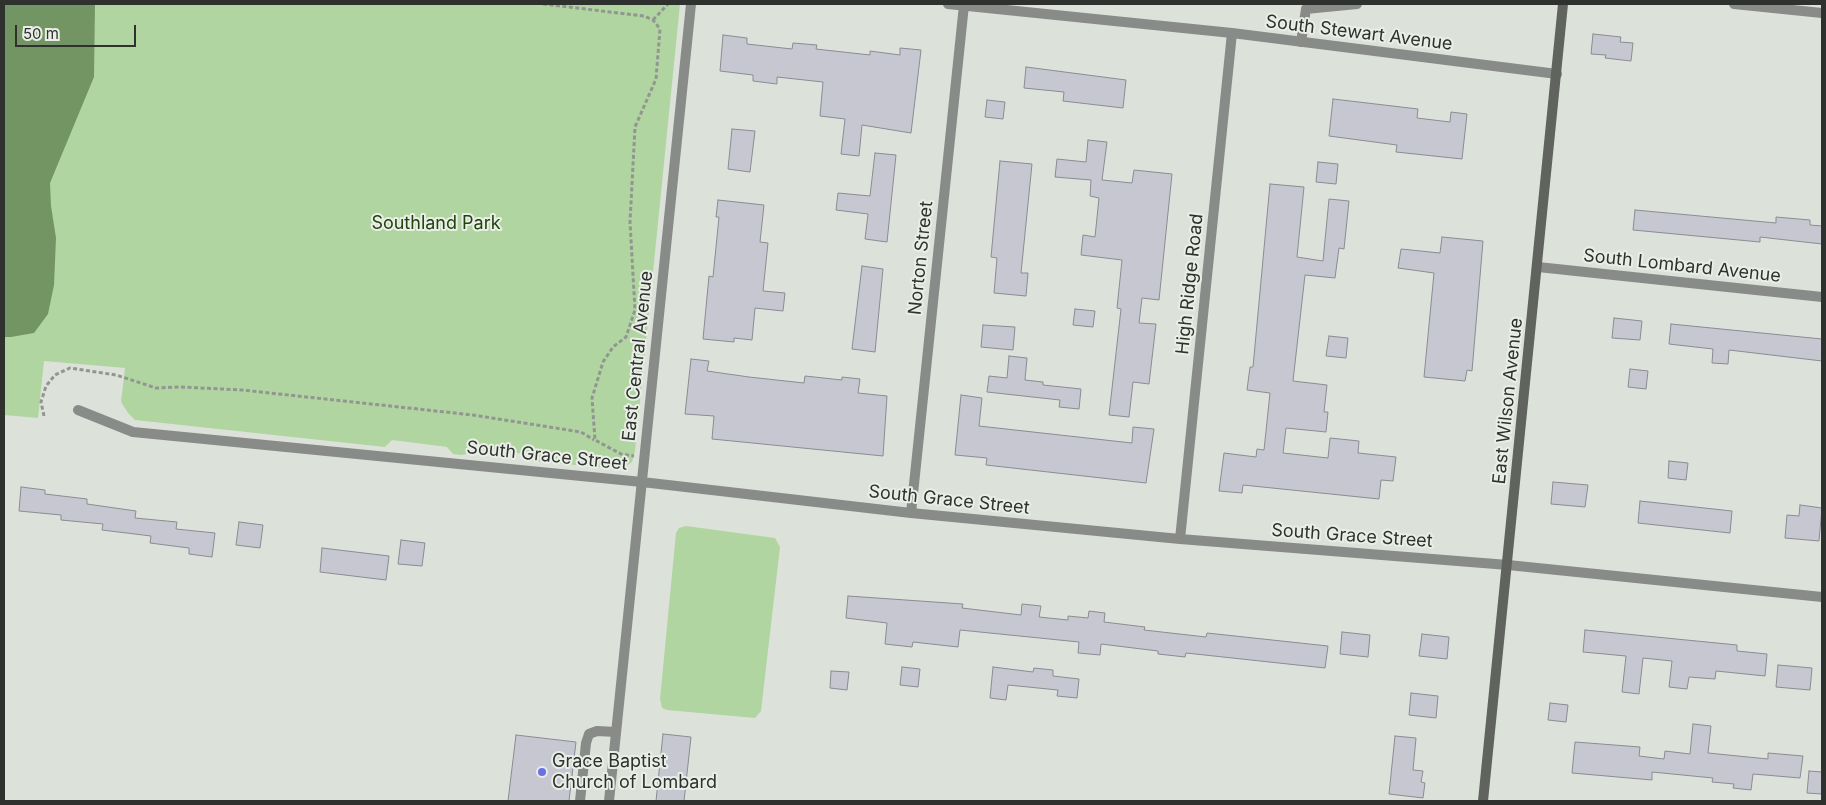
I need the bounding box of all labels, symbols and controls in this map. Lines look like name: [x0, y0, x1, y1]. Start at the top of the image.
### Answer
street label: South Stewart Avenue: [1264, 11, 1454, 55]
scale bar: [18, 15, 139, 47]
text: 50 m: [23, 24, 59, 43]
street label: Norton Street: [904, 200, 938, 316]
park label: Southland Park: [371, 213, 501, 235]
street label: High Ridge Road: [1172, 213, 1208, 355]
street label: South Lombard Avenue: [1582, 245, 1782, 287]
street label: East Central Avenue: [618, 270, 658, 442]
street label: East Wilson Avenue: [1489, 317, 1527, 485]
street label: South Grace Street: [466, 437, 628, 475]
street label: South Grace Street: [868, 481, 1030, 519]
street label: South Grace Street: [1271, 520, 1433, 552]
place label: Grace Baptist Church of Lombard: [552, 751, 717, 794]
marker: Grace Baptist Church of Lombard: [536, 766, 548, 778]

